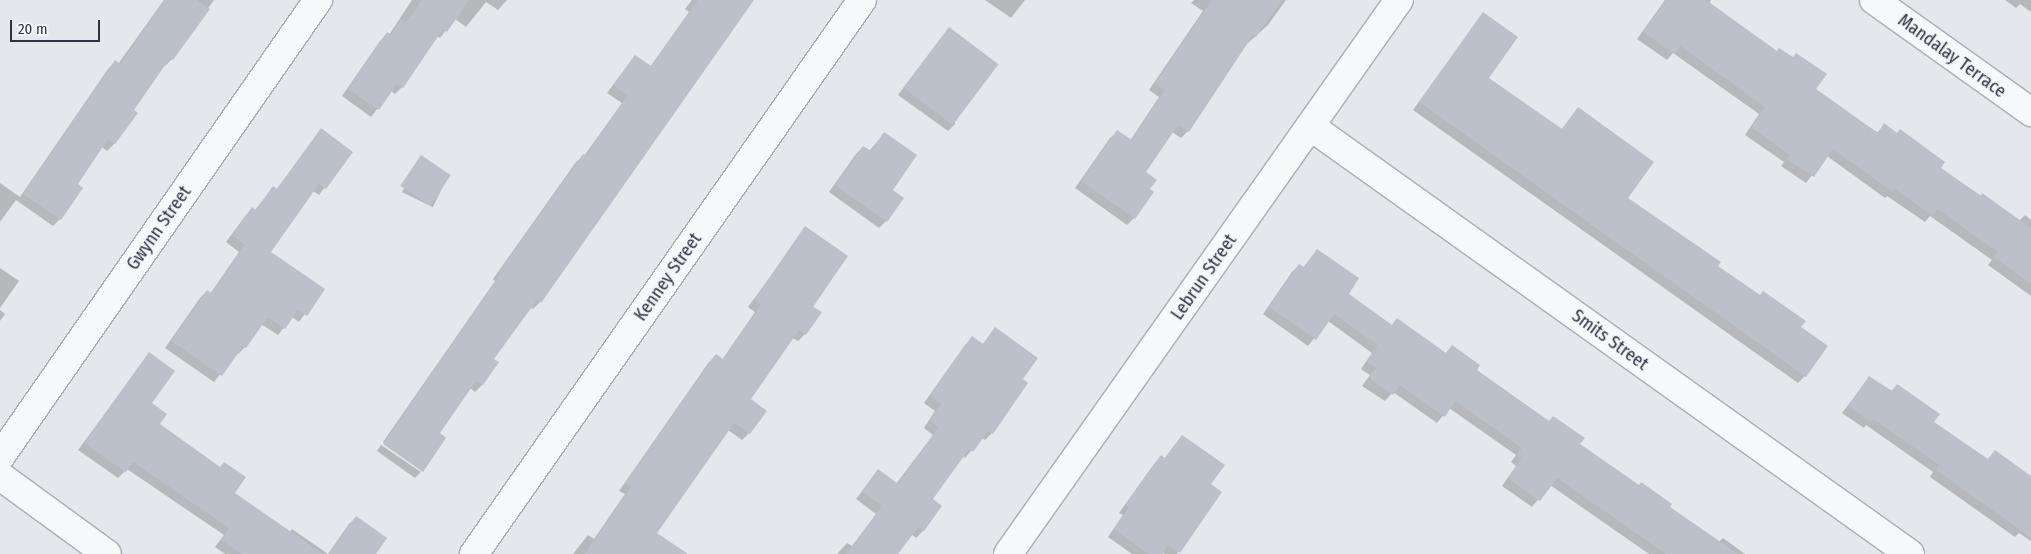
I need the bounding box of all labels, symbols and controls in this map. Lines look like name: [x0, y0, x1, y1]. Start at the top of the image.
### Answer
scale bar: [12, 10, 102, 42]
street label: Mandalay Terrace: [1894, 10, 2010, 102]
text: 20 m: [18, 20, 48, 38]
street label: Gwynn Street: [122, 182, 196, 274]
street label: Kenney Street: [630, 229, 706, 325]
street label: Lebrun Street: [1167, 230, 1241, 324]
street label: Smits Street: [1568, 305, 1652, 375]

